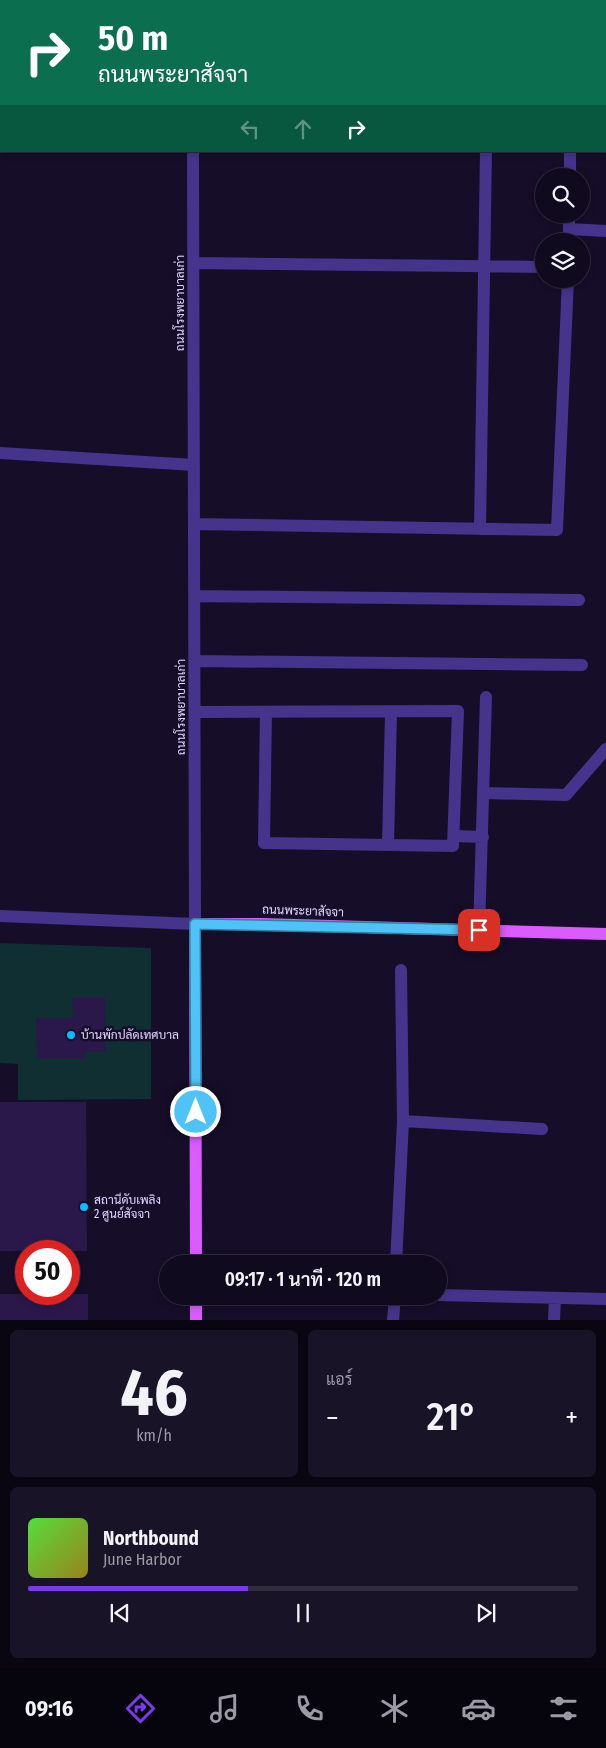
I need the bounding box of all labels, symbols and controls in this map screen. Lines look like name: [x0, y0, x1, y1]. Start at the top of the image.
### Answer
text: 50 m: [98, 17, 168, 59]
icon: right: [15, 20, 80, 85]
text: ถนนพระยาสัจจา: [98, 61, 248, 88]
icon: left: [236, 115, 264, 143]
icon: ahead: [289, 115, 317, 143]
icon: right: [342, 115, 370, 143]
map controls: [535, 168, 590, 288]
button: search: [535, 168, 590, 223]
button: layers: [535, 233, 590, 288]
street label: ถนนโรงพยาบาลเก่า: [172, 255, 187, 351]
street label: ถนนโรงพยาบาลเก่า: [173, 659, 188, 755]
street label: ถนนพระยาสัจจา: [262, 903, 344, 919]
pin: [458, 909, 500, 951]
icon: arrive: [465, 916, 493, 944]
place label: บ้านพักปลัดเทศบาล: [81, 1028, 179, 1042]
marker: บ้านพักปลัดเทศบาล: [65, 1029, 77, 1041]
position arrow: [169, 1085, 221, 1137]
place label: สถานีดับเพลิง 2 ศูนย์สัจจา: [94, 1192, 161, 1222]
marker: สถานีดับเพลิง 2 ศูนย์สัจจา: [78, 1201, 90, 1213]
speed limit sign: 50: [15, 1240, 80, 1305]
text: 09:17 · 1 นาที · 120 m: [225, 1268, 381, 1291]
text: 46: [120, 1354, 188, 1432]
text: แอร์: [326, 1370, 352, 1389]
text: 21°: [427, 1394, 477, 1440]
text: −: [326, 1401, 339, 1434]
text: +: [565, 1401, 578, 1434]
text: km/h: [136, 1426, 172, 1445]
text: Northbound: [103, 1527, 199, 1550]
text: June Harbor: [103, 1550, 181, 1569]
icon: previous: [106, 1599, 134, 1627]
icon: pause: [289, 1599, 317, 1627]
icon: next: [472, 1599, 500, 1627]
icon: directions: [123, 1691, 158, 1726]
icon: music: [207, 1691, 242, 1726]
icon: phone: [292, 1691, 327, 1726]
icon: climate: [377, 1691, 412, 1726]
icon: car: [461, 1691, 496, 1726]
icon: filters: [546, 1691, 581, 1726]
text: 09:16: [25, 1695, 73, 1722]

